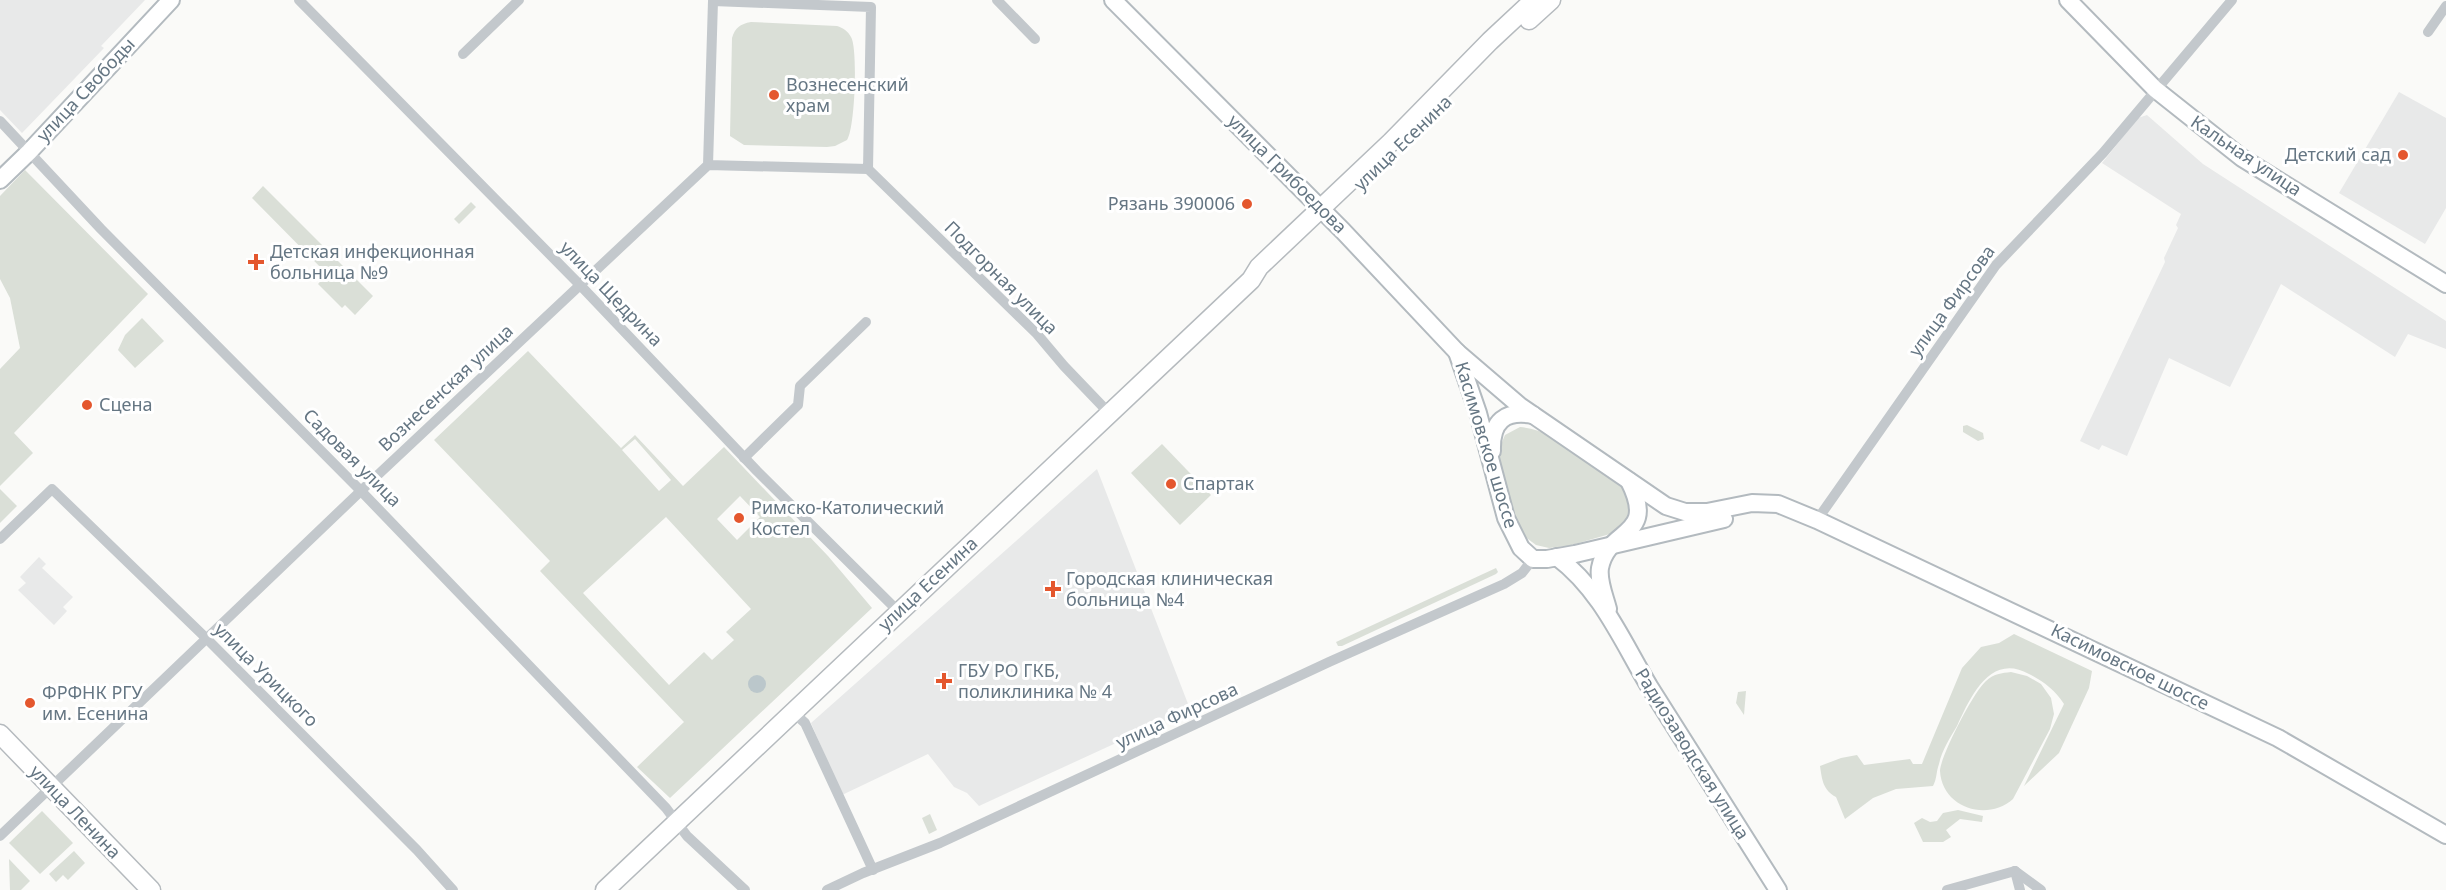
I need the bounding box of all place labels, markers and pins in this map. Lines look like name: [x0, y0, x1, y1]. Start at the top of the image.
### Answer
place label: Вознесенский храм: [786, 72, 909, 117]
marker: Вознесенский храм: [767, 88, 781, 102]
place label: Детский сад: [2285, 142, 2391, 166]
marker: Детский сад: [2396, 148, 2410, 162]
place label: Рязань 390006: [1108, 191, 1235, 215]
marker: Рязань 390006: [1240, 197, 1254, 211]
place label: Детская инфекционная больница №9: [270, 239, 475, 284]
marker: Детская инфекционная больница №9: [247, 253, 265, 271]
place label: Сцена: [99, 392, 153, 416]
marker: Сцена: [80, 398, 94, 412]
place label: Спартак: [1183, 471, 1255, 495]
marker: Спартак: [1164, 477, 1178, 491]
place label: Римско-Католический Костел: [751, 495, 944, 540]
marker: Римско-Католический Костел: [732, 511, 746, 525]
place label: Городская клиническая больница №4: [1066, 566, 1273, 611]
marker: Городская клиническая больница №4: [1044, 580, 1062, 598]
place label: ГБУ РО ГКБ, поликлиника № 4: [958, 658, 1112, 703]
marker: ГБУ РО ГКБ, поликлиника № 4: [935, 672, 953, 690]
place label: ФРФНК РГУ им. Есенина: [42, 680, 148, 725]
marker: ФРФНК РГУ им. Есенина: [23, 696, 37, 710]

